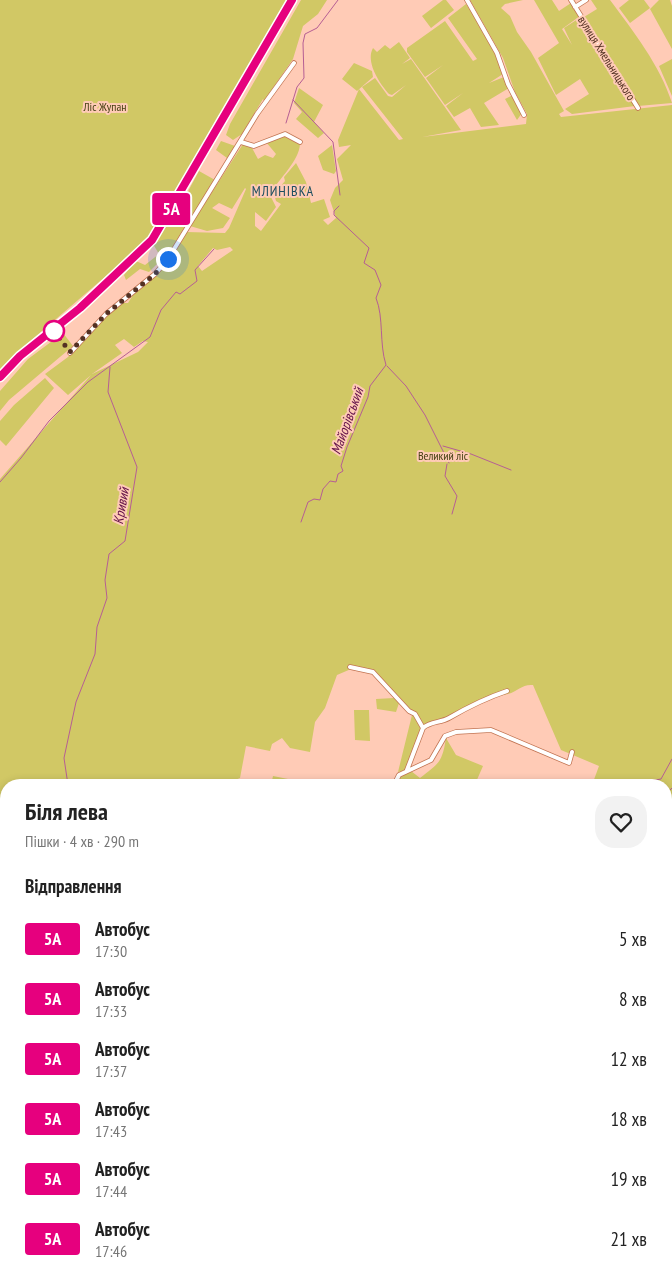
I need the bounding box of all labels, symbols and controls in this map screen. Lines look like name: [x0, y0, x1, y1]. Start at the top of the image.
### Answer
street label: вулиця Хмельницького: [575, 13, 639, 103]
park label: Ліс Жупан: [83, 99, 126, 114]
district label: МЛИНІВКА: [252, 182, 314, 200]
line badge: 5А: [148, 193, 194, 225]
text: 5А: [162, 197, 180, 220]
your location: [156, 247, 181, 272]
unlabelled marker: [43, 320, 65, 342]
water label: Майорівський: [327, 384, 368, 457]
park label: Великий ліс: [418, 448, 469, 463]
water label: Кривий: [109, 484, 133, 526]
text: Бiля лева: [25, 796, 108, 827]
button: heart: [595, 796, 647, 848]
text: Пішки · 4 хв · 290 m: [25, 831, 139, 851]
text: Відправлення: [25, 874, 122, 898]
text: Автобус: [95, 917, 150, 941]
text: 5А: [44, 927, 61, 950]
text: 5 хв: [619, 927, 647, 951]
text: 17:30: [95, 941, 127, 961]
text: Автобус: [95, 977, 150, 1001]
text: 5А: [44, 987, 61, 1010]
text: 8 хв: [619, 987, 647, 1011]
text: 17:33: [95, 1001, 127, 1021]
text: Автобус: [95, 1037, 150, 1061]
text: 5А: [44, 1047, 61, 1070]
text: 12 хв: [610, 1047, 647, 1071]
text: 17:37: [95, 1061, 127, 1081]
text: Автобус: [95, 1097, 150, 1121]
text: 5А: [44, 1107, 61, 1130]
text: 18 хв: [610, 1107, 647, 1131]
text: 17:43: [95, 1121, 127, 1141]
text: Автобус: [95, 1157, 150, 1181]
text: 5А: [44, 1167, 61, 1190]
text: 19 хв: [610, 1167, 647, 1191]
text: 17:44: [95, 1181, 127, 1201]
text: Автобус: [95, 1217, 150, 1241]
text: 5А: [44, 1227, 61, 1250]
text: 21 хв: [610, 1227, 647, 1251]
text: 17:46: [95, 1241, 127, 1261]

